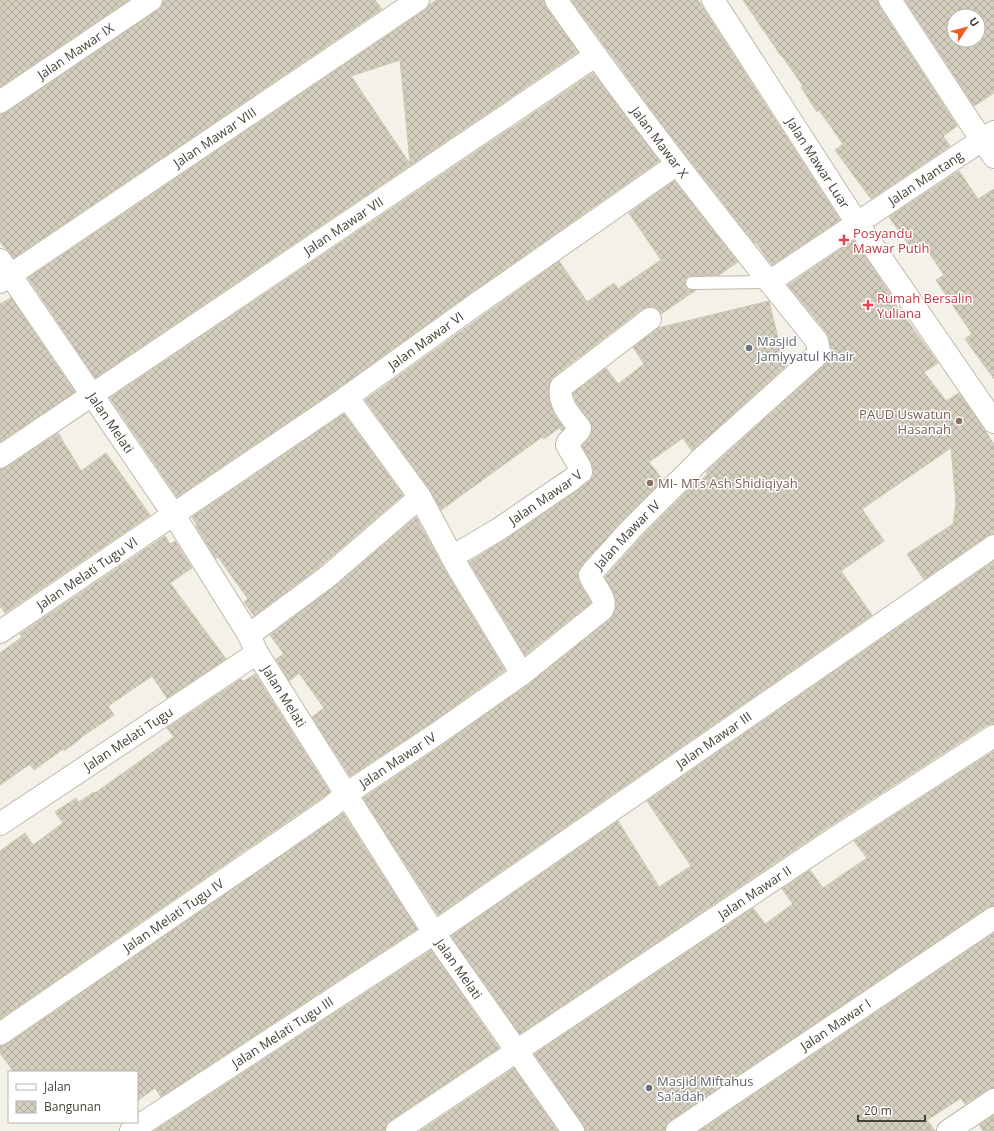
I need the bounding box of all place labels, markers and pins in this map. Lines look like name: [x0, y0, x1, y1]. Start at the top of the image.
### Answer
place label: Posyandu Mawar Putih: [853, 224, 930, 257]
marker: Posyandu Mawar Putih: [838, 234, 850, 246]
place label: Rumah Bersalin Yuliana: [877, 289, 973, 322]
marker: Rumah Bersalin Yuliana: [862, 299, 874, 311]
place label: Masjid Jamiyyatul Khair: [755, 332, 855, 365]
marker: Masjid Jamiyyatul Khair: [744, 343, 754, 353]
place label: PAUD Uswatun Hasanah: [859, 405, 951, 438]
marker: PAUD Uswatun Hasanah: [954, 416, 964, 426]
place label: MI- MTs Ash Shidiqiyah: [658, 474, 798, 492]
marker: MI- MTs Ash Shidiqiyah: [645, 478, 655, 488]
place label: Masjid Miftahus Sa'adah: [657, 1072, 753, 1105]
marker: Masjid Miftahus Sa'adah: [644, 1083, 654, 1093]

